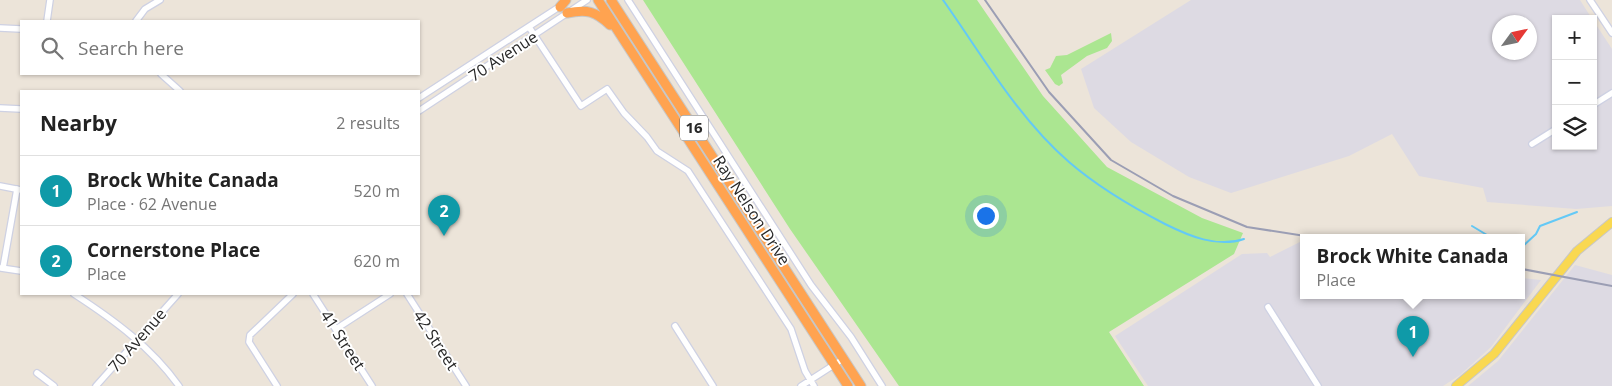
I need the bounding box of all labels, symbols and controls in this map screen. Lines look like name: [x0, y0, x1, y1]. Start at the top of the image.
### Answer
north arrow: [1492, 15, 1537, 60]
map controls: [1552, 15, 1597, 150]
button: +: [1552, 15, 1597, 60]
search box: [20, 20, 420, 75]
street label: 70 Avenue: [464, 25, 542, 87]
icon: search: [38, 34, 66, 62]
text: Search here: [78, 35, 184, 61]
button: −: [1552, 60, 1597, 105]
button: layers: [1552, 105, 1597, 150]
text: Nearby: [40, 109, 117, 137]
text: 2 results: [336, 112, 400, 134]
road number: 16: [680, 116, 708, 140]
street label: Ray Nelson Drive: [708, 151, 796, 269]
text: Brock White Canada: [87, 167, 279, 193]
text: 1: [51, 180, 61, 202]
text: 520 m: [354, 180, 400, 202]
text: Place · 62 Avenue: [87, 193, 217, 215]
pin: 2: [428, 195, 460, 236]
your location: [973, 203, 999, 229]
popup: [1300, 234, 1525, 299]
text: Cornerstone Place: [87, 237, 260, 263]
text: Brock White Canada: [1317, 243, 1508, 269]
text: 2: [51, 250, 61, 272]
text: 620 m: [354, 250, 400, 272]
text: Place: [87, 263, 126, 285]
text: Place: [1317, 269, 1356, 291]
street label: 70 Avenue: [103, 303, 171, 377]
street label: 41 Street: [315, 306, 371, 374]
street label: 42 Street: [408, 306, 464, 374]
pin: 1: [1397, 316, 1429, 357]

